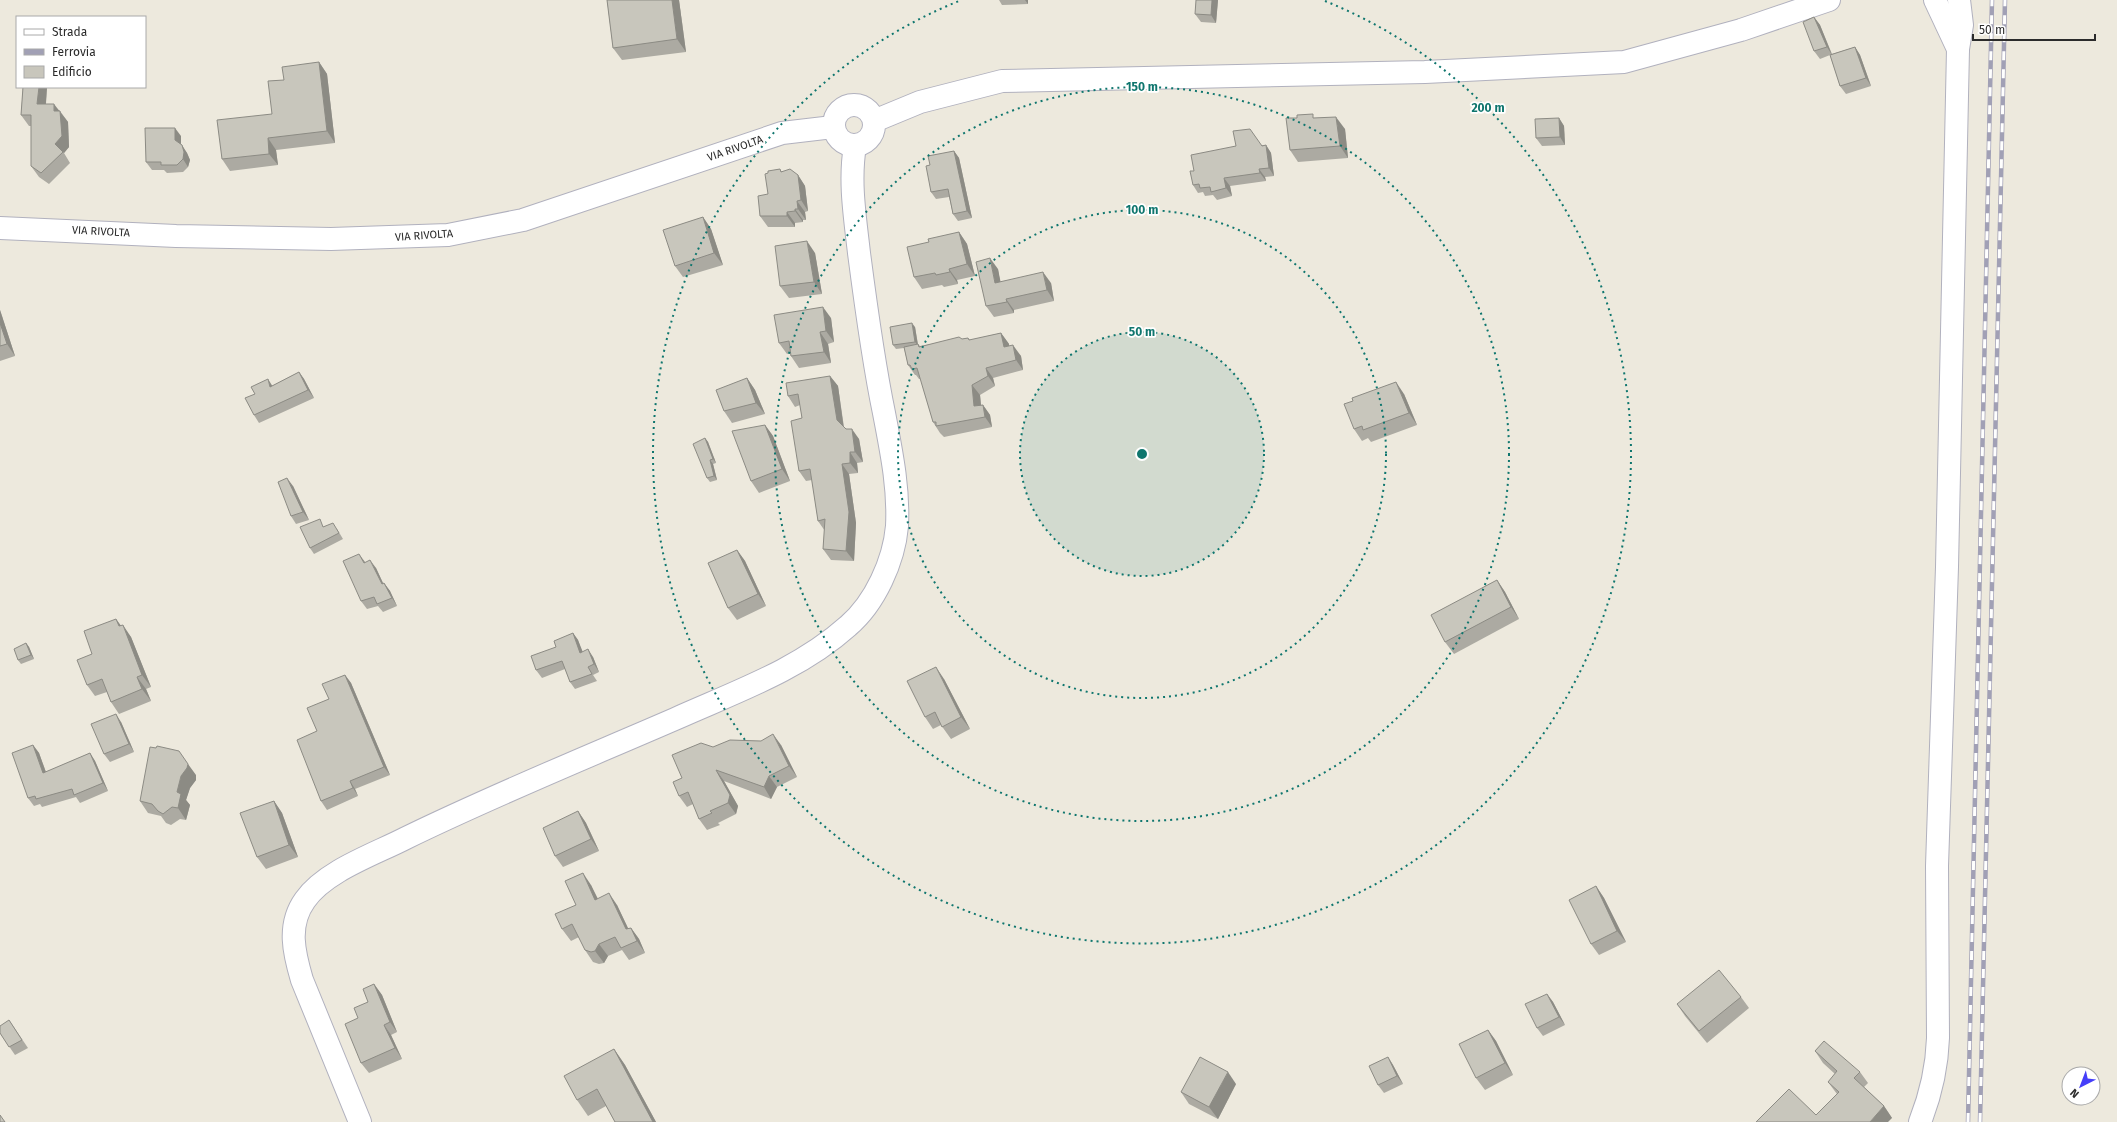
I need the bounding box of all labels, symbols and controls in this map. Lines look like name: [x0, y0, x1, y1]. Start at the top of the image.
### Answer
legend: [16, 16, 146, 88]
scale bar: [1973, 16, 2095, 42]
text: 50 m: [1979, 23, 2005, 37]
text: Strada: [52, 25, 87, 39]
text: Ferrovia: [52, 45, 96, 59]
text: Edificio: [52, 65, 92, 79]
text: 150 m: [1126, 80, 1158, 94]
text: 200 m: [1471, 101, 1505, 115]
street label: VIA RIVOLTA: [706, 133, 765, 164]
text: 100 m: [1126, 203, 1158, 217]
street label: VIA RIVOLTA: [72, 223, 131, 240]
street label: VIA RIVOLTA: [395, 227, 454, 244]
text: 50 m: [1129, 325, 1155, 339]
centre of rings: [1135, 447, 1149, 461]
north arrow: [2061, 1066, 2101, 1106]
text: N: [2068, 1086, 2082, 1100]

